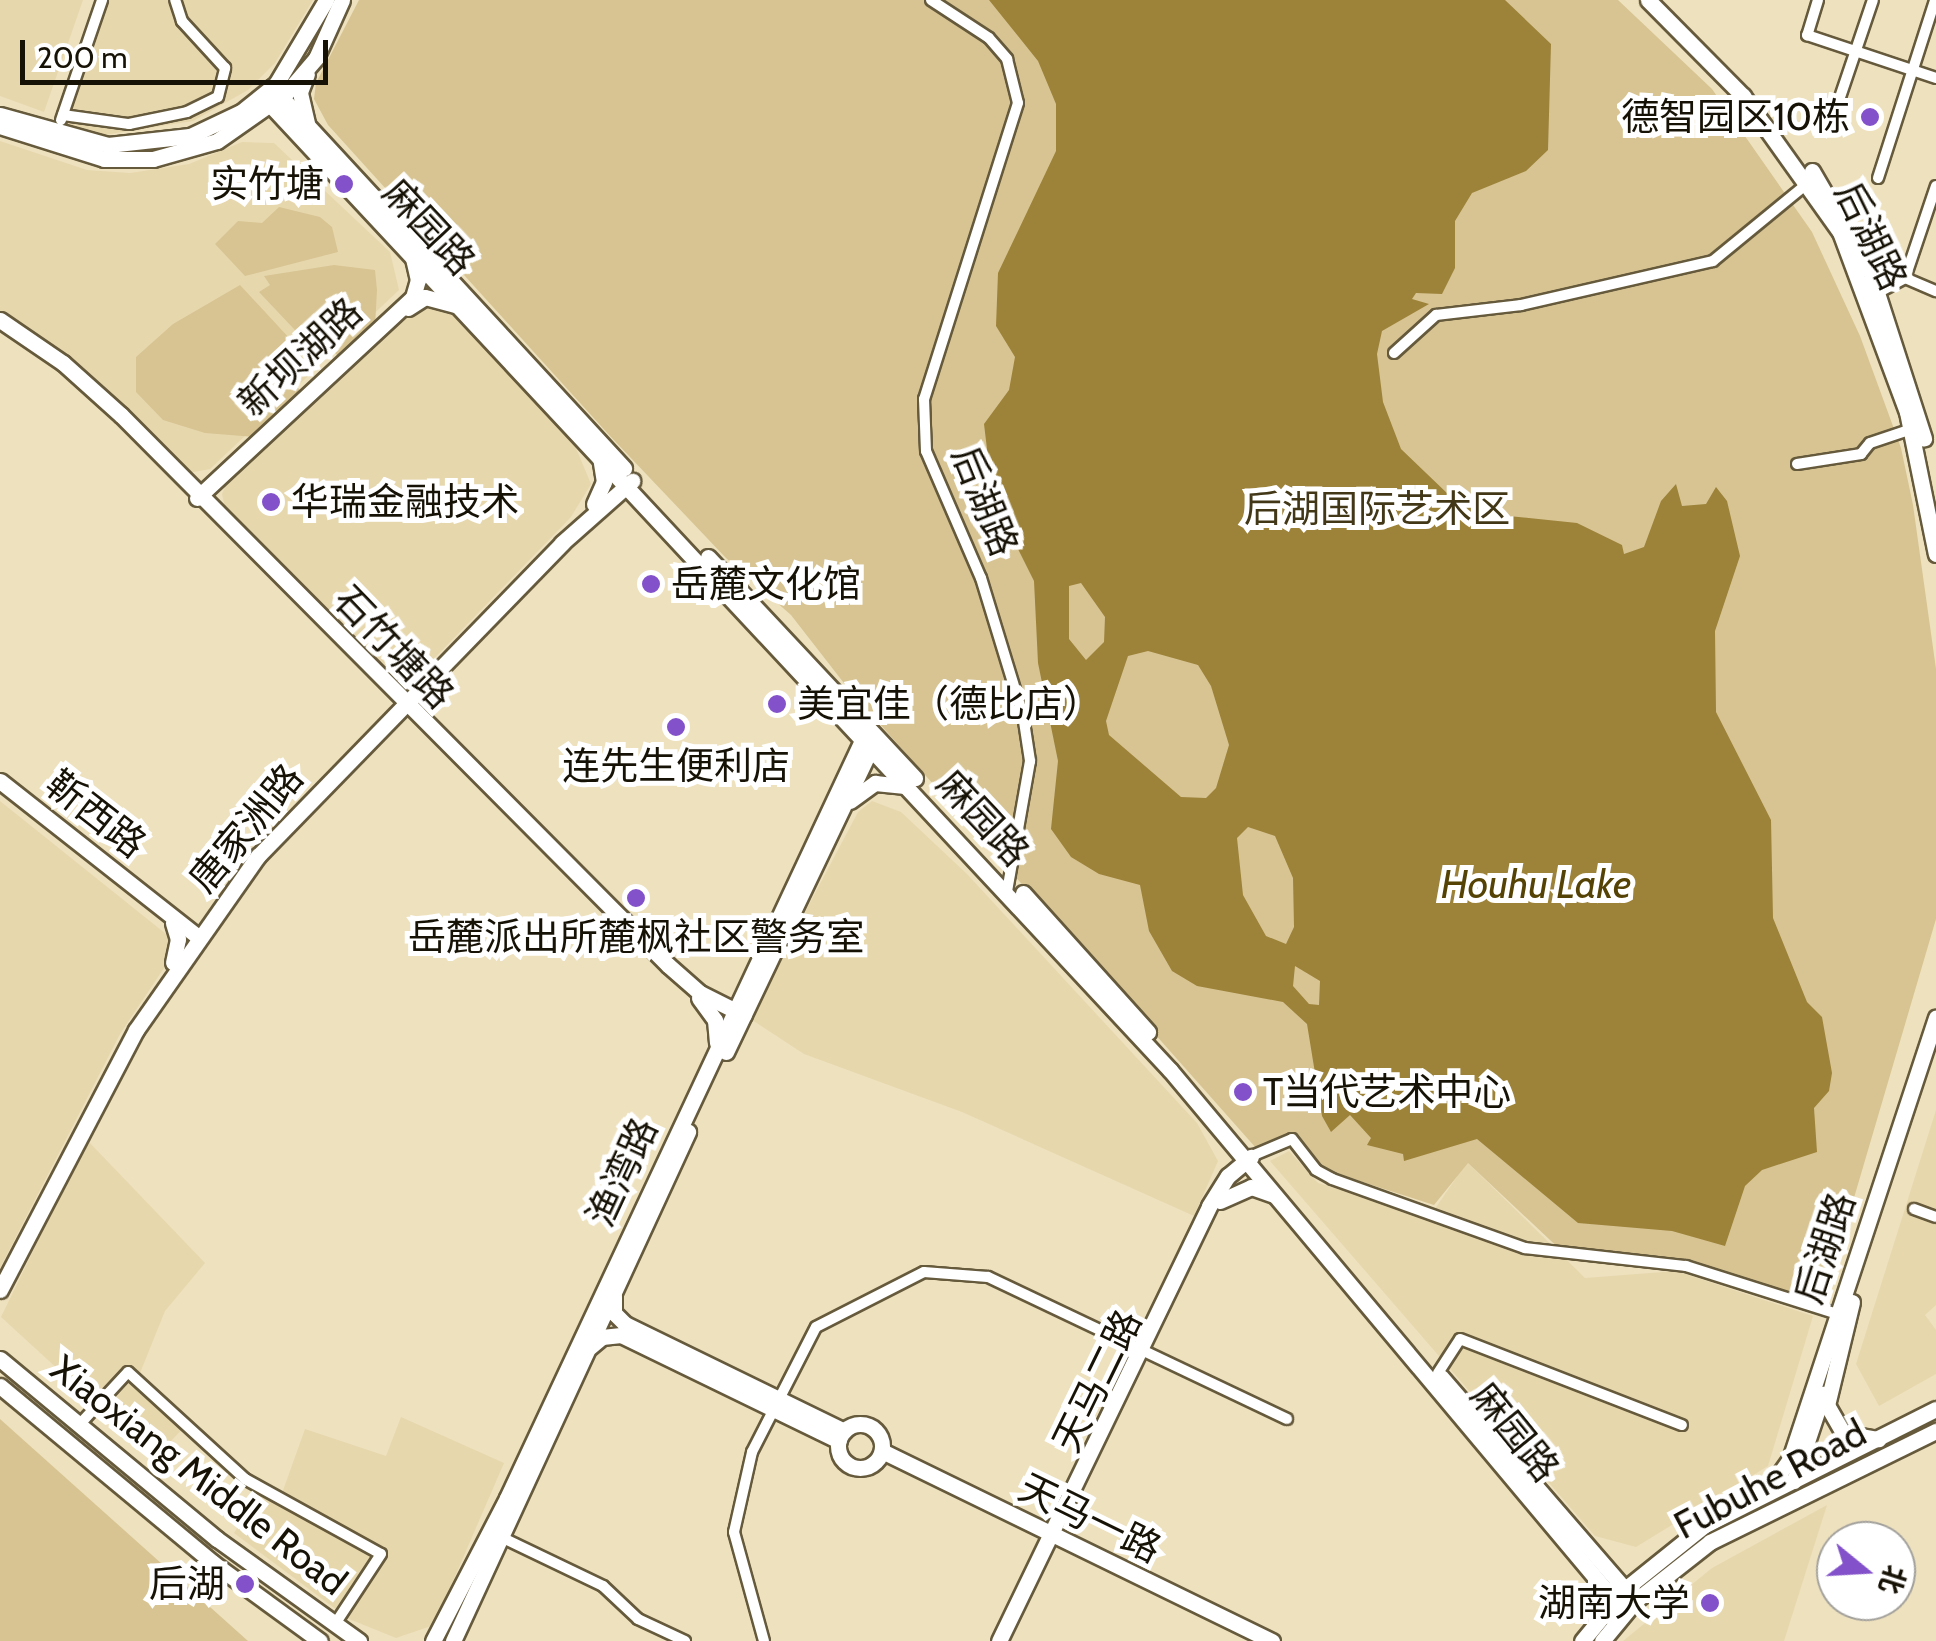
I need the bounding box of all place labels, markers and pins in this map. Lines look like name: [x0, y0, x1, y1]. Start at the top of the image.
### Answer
place label: 德智园区10栋: [1621, 94, 1850, 140]
marker: 德智园区10栋: [1859, 106, 1881, 128]
place label: 实竹塘: [210, 161, 324, 207]
marker: 实竹塘: [333, 173, 355, 195]
place label: 华瑞金融技术: [291, 479, 519, 525]
marker: 华瑞金融技术: [260, 491, 282, 513]
place label: 岳麓文化馆: [671, 561, 861, 607]
marker: 岳麓文化馆: [640, 573, 662, 595]
place label: 美宜佳（德比店）: [797, 681, 1101, 727]
marker: 美宜佳（德比店）: [766, 693, 788, 715]
marker: 连先生便利店: [665, 716, 687, 738]
place label: 连先生便利店: [562, 743, 790, 789]
marker: 岳麓派出所麓枫社区警务室: [625, 887, 647, 909]
place label: 岳麓派出所麓枫社区警务室: [408, 914, 864, 960]
place label: T当代艺术中心: [1263, 1069, 1511, 1115]
marker: T当代艺术中心: [1232, 1081, 1254, 1103]
place label: 后湖: [149, 1561, 225, 1607]
marker: 后湖: [234, 1573, 256, 1595]
place label: 湖南大学: [1538, 1580, 1690, 1626]
marker: 湖南大学: [1699, 1592, 1721, 1614]

